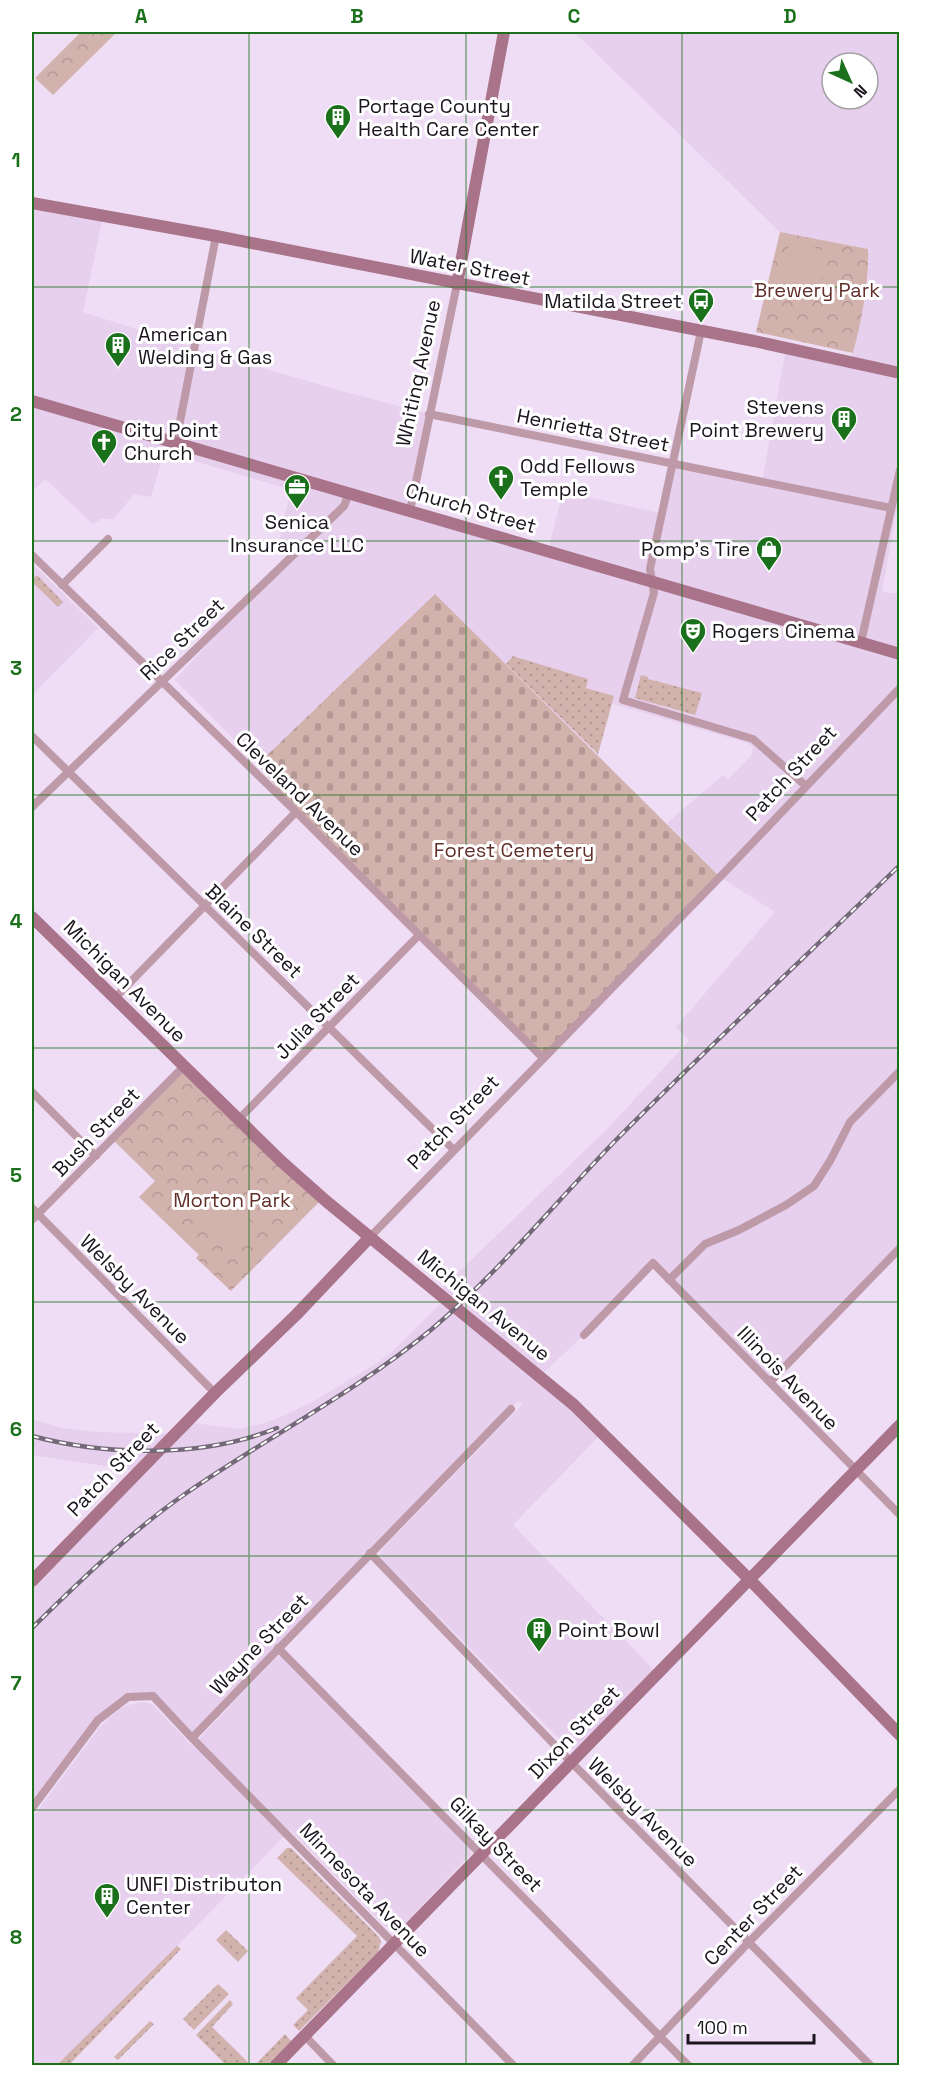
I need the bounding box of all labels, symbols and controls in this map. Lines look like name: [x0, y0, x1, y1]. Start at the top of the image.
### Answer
text: A: [135, 3, 148, 29]
text: B: [350, 3, 364, 29]
text: C: [568, 3, 581, 29]
text: D: [783, 3, 797, 29]
north arrow: [820, 51, 880, 111]
text: N: [849, 80, 871, 102]
place label: Portage County Health Care Center: [358, 93, 539, 142]
building icon: Portage County Health Care Center: [323, 102, 353, 140]
text: 1: [11, 147, 21, 173]
street label: Water Street: [407, 243, 533, 291]
park label: Brewery Park: [754, 277, 880, 303]
bus stop icon: Matilda Street: [686, 286, 716, 324]
place label: Matilda Street: [544, 288, 682, 314]
street label: Whiting Avenue: [390, 297, 446, 449]
place label: American Welding & Gas: [138, 321, 272, 370]
building icon: American Welding & Gas: [103, 330, 133, 368]
place label: Stevens Point Brewery: [689, 394, 824, 443]
text: 2: [10, 401, 22, 427]
street label: Henrietta Street: [514, 402, 672, 458]
building icon: Stevens Point Brewery: [829, 404, 859, 442]
place label: City Point Church: [124, 417, 218, 466]
church icon: City Point Church: [89, 427, 119, 465]
place label: Odd Fellows Temple: [520, 453, 635, 502]
church icon: Odd Fellows Temple: [486, 463, 516, 501]
office icon: Senica Insurance LLC: [282, 472, 312, 510]
street label: Church Street: [403, 477, 539, 539]
place label: Senica Insurance LLC: [230, 509, 364, 558]
shop icon: Pomp's Tire: [754, 534, 784, 572]
place label: Pomp's Tire: [641, 536, 750, 562]
street label: Rice Street: [134, 592, 230, 686]
theatre icon: Rogers Cinema: [678, 616, 708, 654]
place label: Rogers Cinema: [712, 618, 855, 644]
text: 3: [10, 655, 22, 681]
street label: Patch Street: [740, 720, 842, 826]
street label: Cleveland Avenue: [230, 726, 370, 862]
park label: Forest Cemetery: [434, 837, 594, 863]
street label: Blaine Street: [200, 878, 308, 984]
text: 4: [10, 908, 23, 934]
street label: Michigan Avenue: [58, 914, 192, 1048]
street label: Julia Street: [269, 967, 365, 1065]
street label: Patch Street: [401, 1069, 505, 1175]
street label: Bush Street: [47, 1082, 145, 1182]
text: 5: [10, 1162, 22, 1188]
park label: Morton Park: [173, 1187, 291, 1213]
street label: Welsby Avenue: [74, 1228, 196, 1350]
street label: Michigan Avenue: [412, 1243, 556, 1367]
street label: Illinois Avenue: [732, 1320, 844, 1436]
text: 6: [10, 1416, 22, 1442]
street label: Patch Street: [61, 1416, 165, 1522]
street label: Wayne Street: [204, 1588, 314, 1700]
building icon: Point Bowl: [524, 1615, 554, 1653]
place label: Point Bowl: [558, 1617, 660, 1643]
text: 7: [10, 1670, 22, 1696]
street label: Dixon Street: [523, 1680, 625, 1784]
street label: Welsby Avenue: [582, 1751, 704, 1873]
street label: Gilkay Street: [444, 1791, 548, 1897]
street label: Minnesota Avenue: [294, 1817, 436, 1963]
street label: Center Street: [698, 1859, 808, 1971]
place label: UNFI Distributon Center: [126, 1871, 282, 1920]
building icon: UNFI Distributon Center: [92, 1881, 122, 1919]
text: 8: [10, 1924, 22, 1950]
scale bar: [688, 2007, 814, 2045]
text: 100 m: [697, 2016, 748, 2039]

